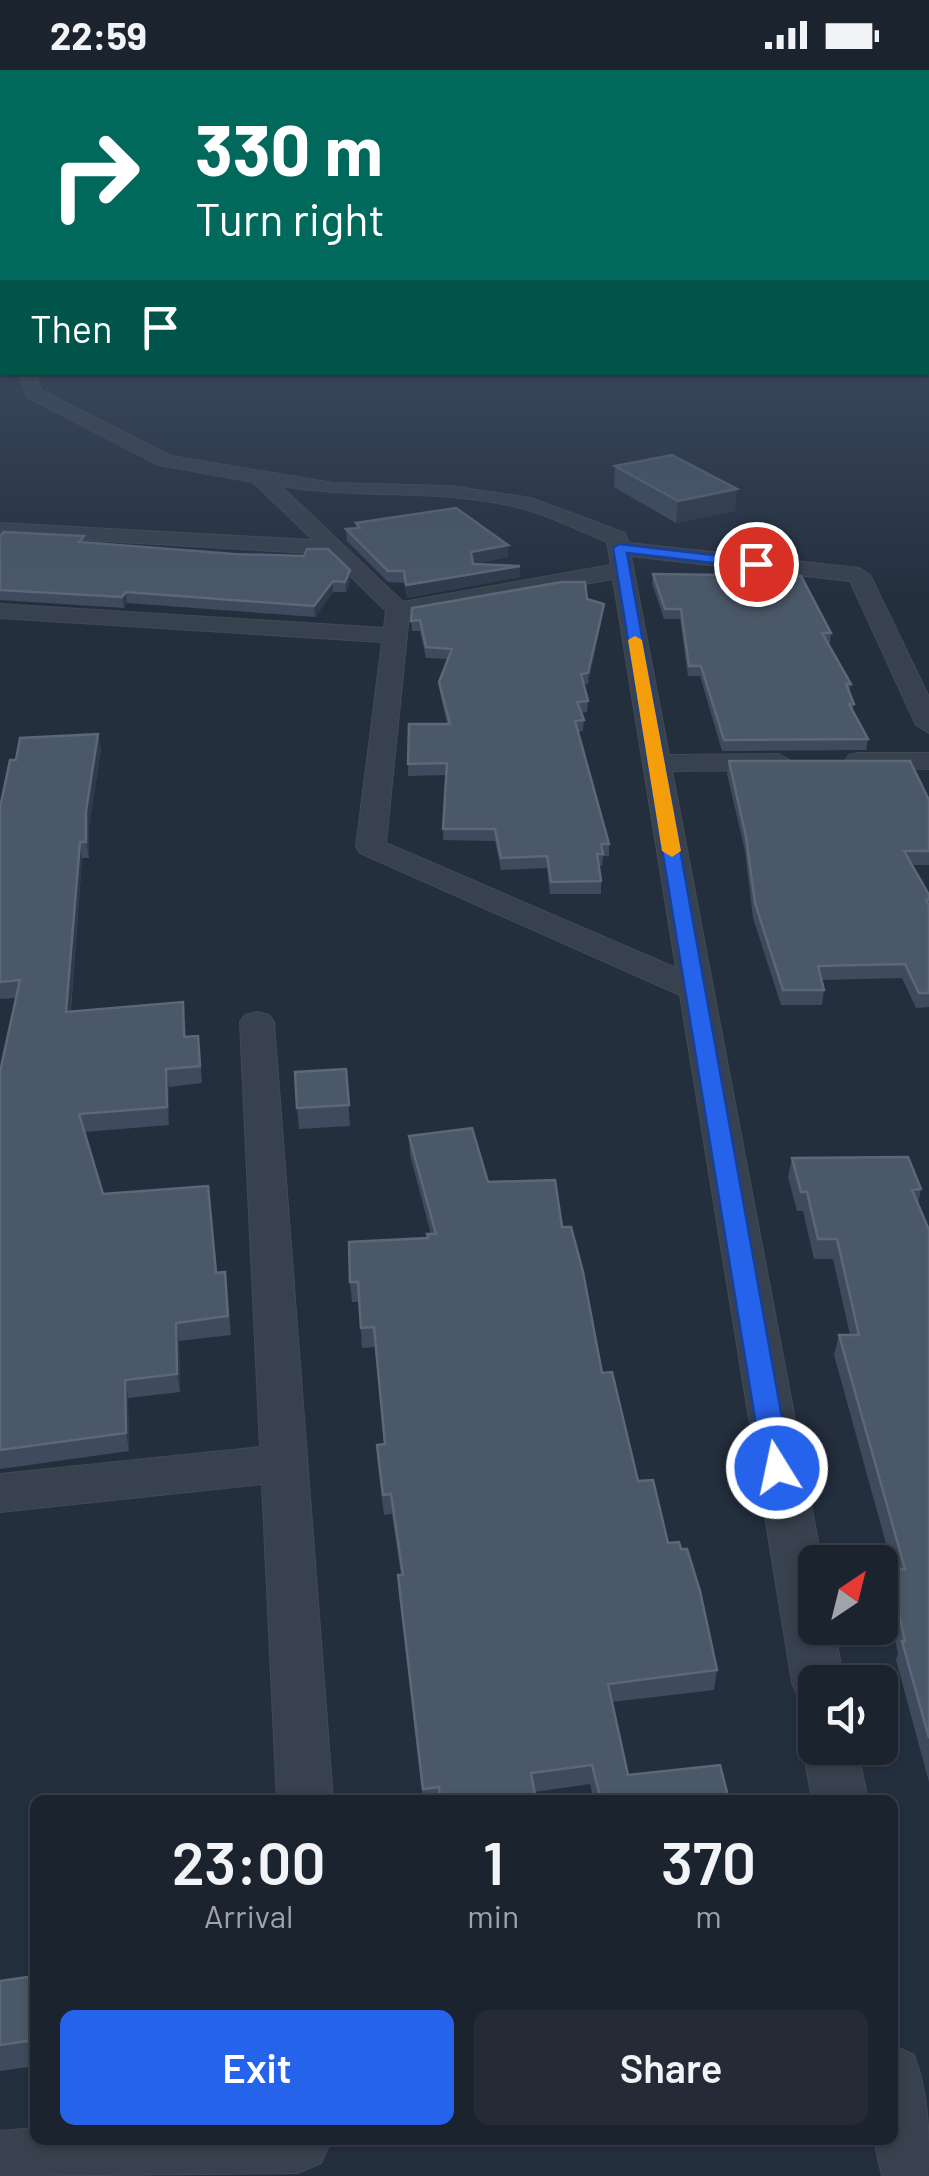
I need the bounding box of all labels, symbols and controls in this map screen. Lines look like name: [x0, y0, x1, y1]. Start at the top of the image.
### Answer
text: 22:59: [50, 12, 147, 58]
text: 330 m: [195, 106, 383, 190]
icon: right: [30, 110, 160, 240]
text: Turn right: [195, 191, 385, 245]
icon: arrive: [133, 300, 188, 355]
text: Then: [30, 305, 113, 351]
pin: [714, 522, 799, 607]
icon: arrive: [729, 537, 784, 592]
position arrow: [725, 1416, 829, 1520]
north arrow: [798, 1545, 898, 1645]
map controls: [798, 1545, 898, 1765]
button: sound: [798, 1665, 898, 1765]
text: 23:00: [172, 1825, 326, 1897]
text: 1: [483, 1825, 504, 1897]
text: 370: [661, 1825, 756, 1897]
text: Arrival: [204, 1896, 293, 1934]
text: min: [467, 1896, 519, 1934]
text: m: [695, 1896, 722, 1934]
button: Exit: [60, 2010, 454, 2125]
button: Share: [474, 2010, 868, 2125]

